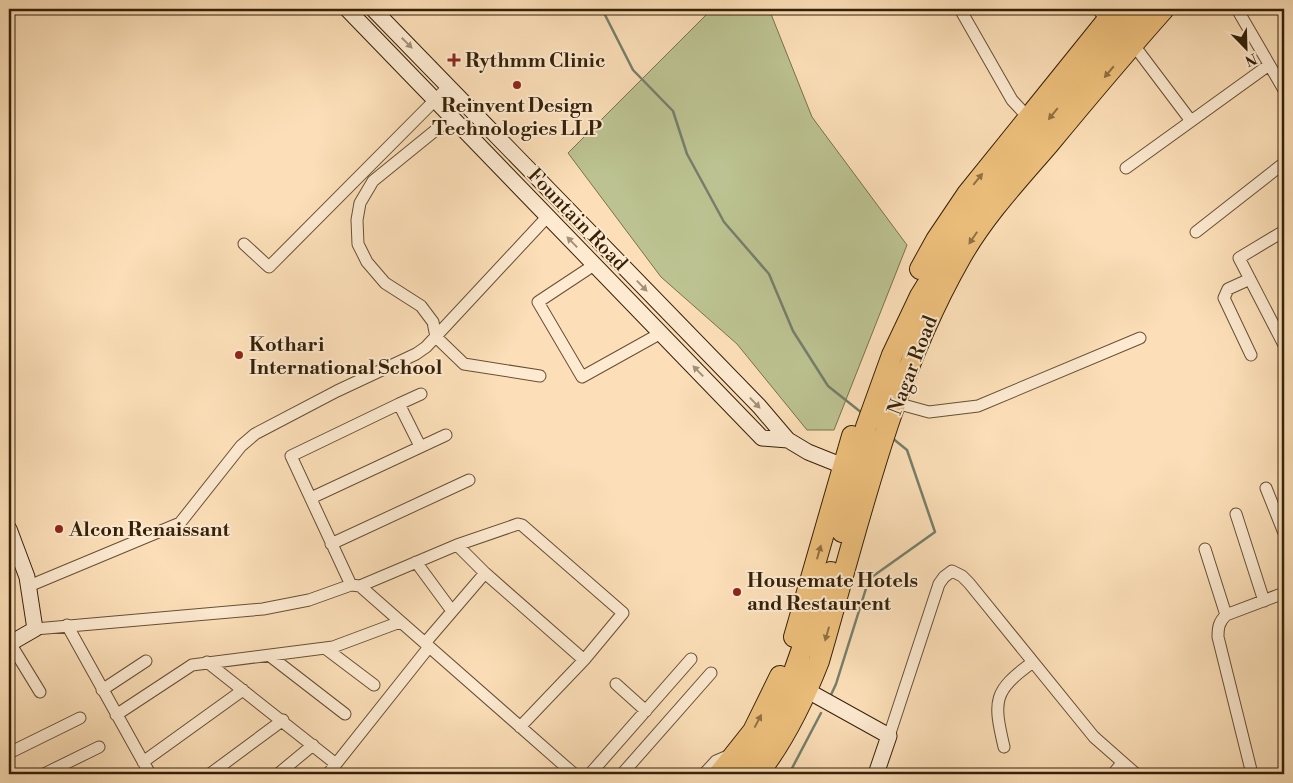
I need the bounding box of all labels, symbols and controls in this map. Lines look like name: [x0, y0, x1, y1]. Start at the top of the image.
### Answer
north arrow: [1220, 22, 1270, 72]
one-way arrow: [401, 37, 413, 49]
place label: Rythmm Clinic: [465, 49, 605, 74]
text: N: [1242, 49, 1259, 69]
marker: Rythmm Clinic: [447, 53, 461, 67]
one-way arrow: [1104, 66, 1115, 79]
marker: Reinvent Design Technologies LLP: [511, 79, 523, 91]
place label: Reinvent Design Technologies LLP: [432, 94, 602, 142]
one-way arrow: [1048, 107, 1059, 120]
street label: Fountain Road: [522, 164, 632, 277]
one-way arrow: [973, 173, 984, 186]
one-way arrow: [968, 232, 978, 245]
one-way arrow: [566, 236, 578, 248]
one-way arrow: [636, 279, 648, 291]
street label: Nagar Road: [883, 312, 944, 419]
place label: Kothari International School: [249, 333, 443, 381]
marker: Kothari International School: [233, 349, 245, 361]
one-way arrow: [692, 365, 704, 377]
one-way arrow: [749, 396, 761, 408]
place label: Alcon Renaissant: [68, 518, 230, 543]
marker: Alcon Renaissant: [53, 523, 65, 535]
one-way arrow: [815, 545, 823, 560]
place label: Housemate Hotels and Restaurent: [747, 569, 918, 617]
marker: Housemate Hotels and Restaurent: [731, 586, 743, 598]
one-way arrow: [822, 627, 830, 642]
one-way arrow: [754, 714, 762, 729]

